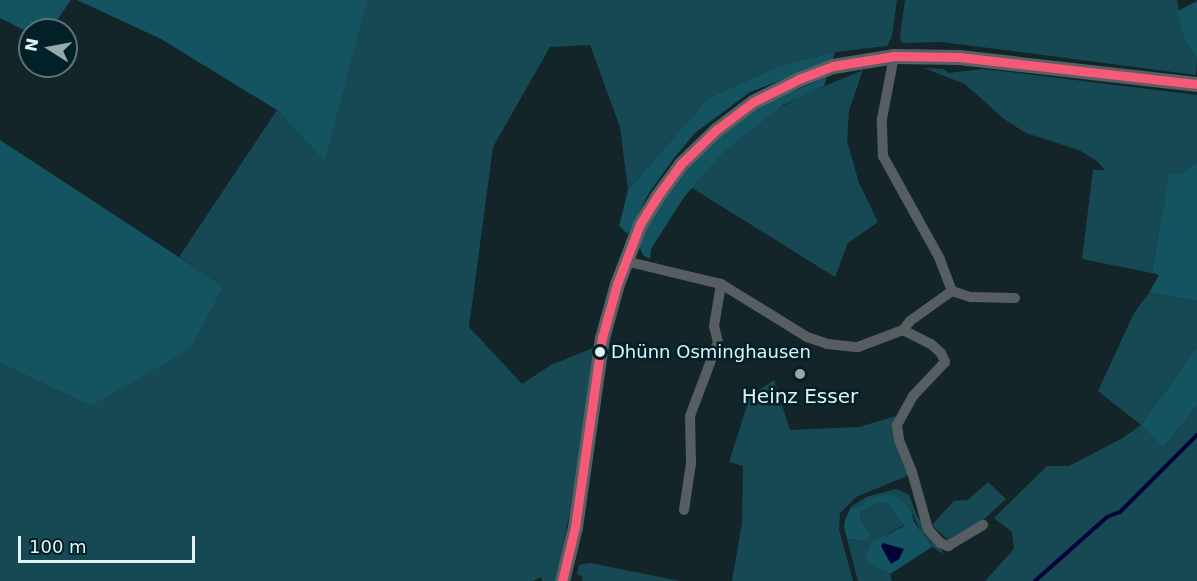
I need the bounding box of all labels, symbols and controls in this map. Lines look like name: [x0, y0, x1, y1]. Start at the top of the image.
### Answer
north arrow: [18, 18, 78, 78]
text: N: [21, 36, 42, 53]
place label: Dhünn Osminghausen: [611, 341, 811, 363]
marker: Dhünn Osminghausen: [594, 346, 606, 358]
marker: Heinz Esser: [793, 367, 807, 381]
place label: Heinz Esser: [742, 384, 858, 408]
scale bar: [21, 524, 198, 562]
text: 100 m: [29, 536, 87, 557]

